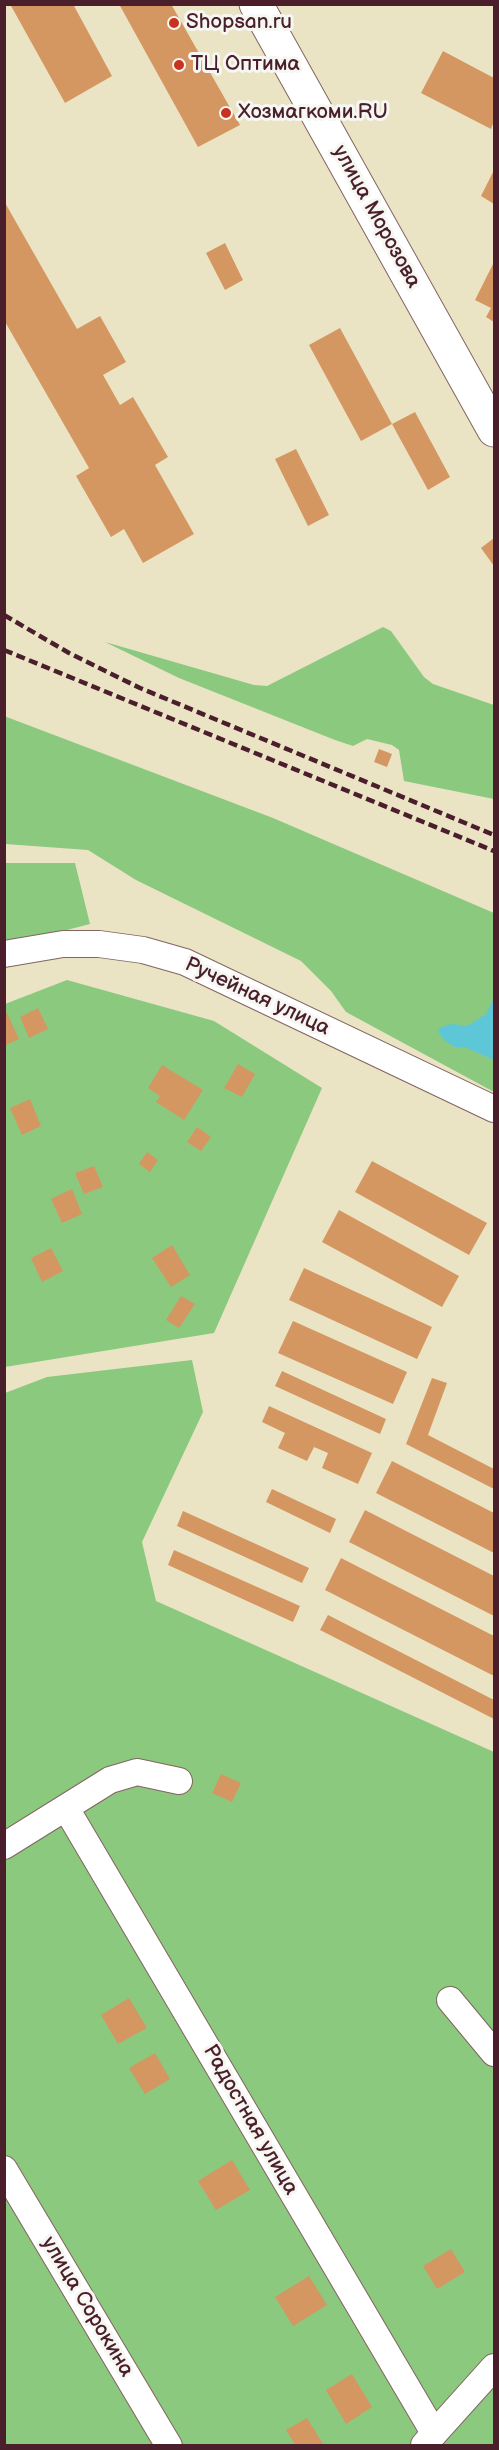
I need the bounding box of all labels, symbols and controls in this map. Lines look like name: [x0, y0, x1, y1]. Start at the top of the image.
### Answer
place label: Shopsan.ru: [186, 10, 292, 36]
marker: Shopsan.ru: [167, 16, 181, 30]
place label: ТЦ Оптима: [191, 52, 300, 78]
marker: ТЦ Оптима: [172, 58, 186, 72]
place label: Хозмагкоми.RU: [238, 100, 388, 126]
marker: Хозмагкоми.RU: [219, 106, 233, 120]
street label: улица Морозова: [326, 141, 426, 293]
street label: Ручейная улица: [180, 952, 334, 1042]
street label: Радостная улица: [197, 2040, 303, 2200]
street label: улица Сорокина: [35, 2232, 139, 2382]

